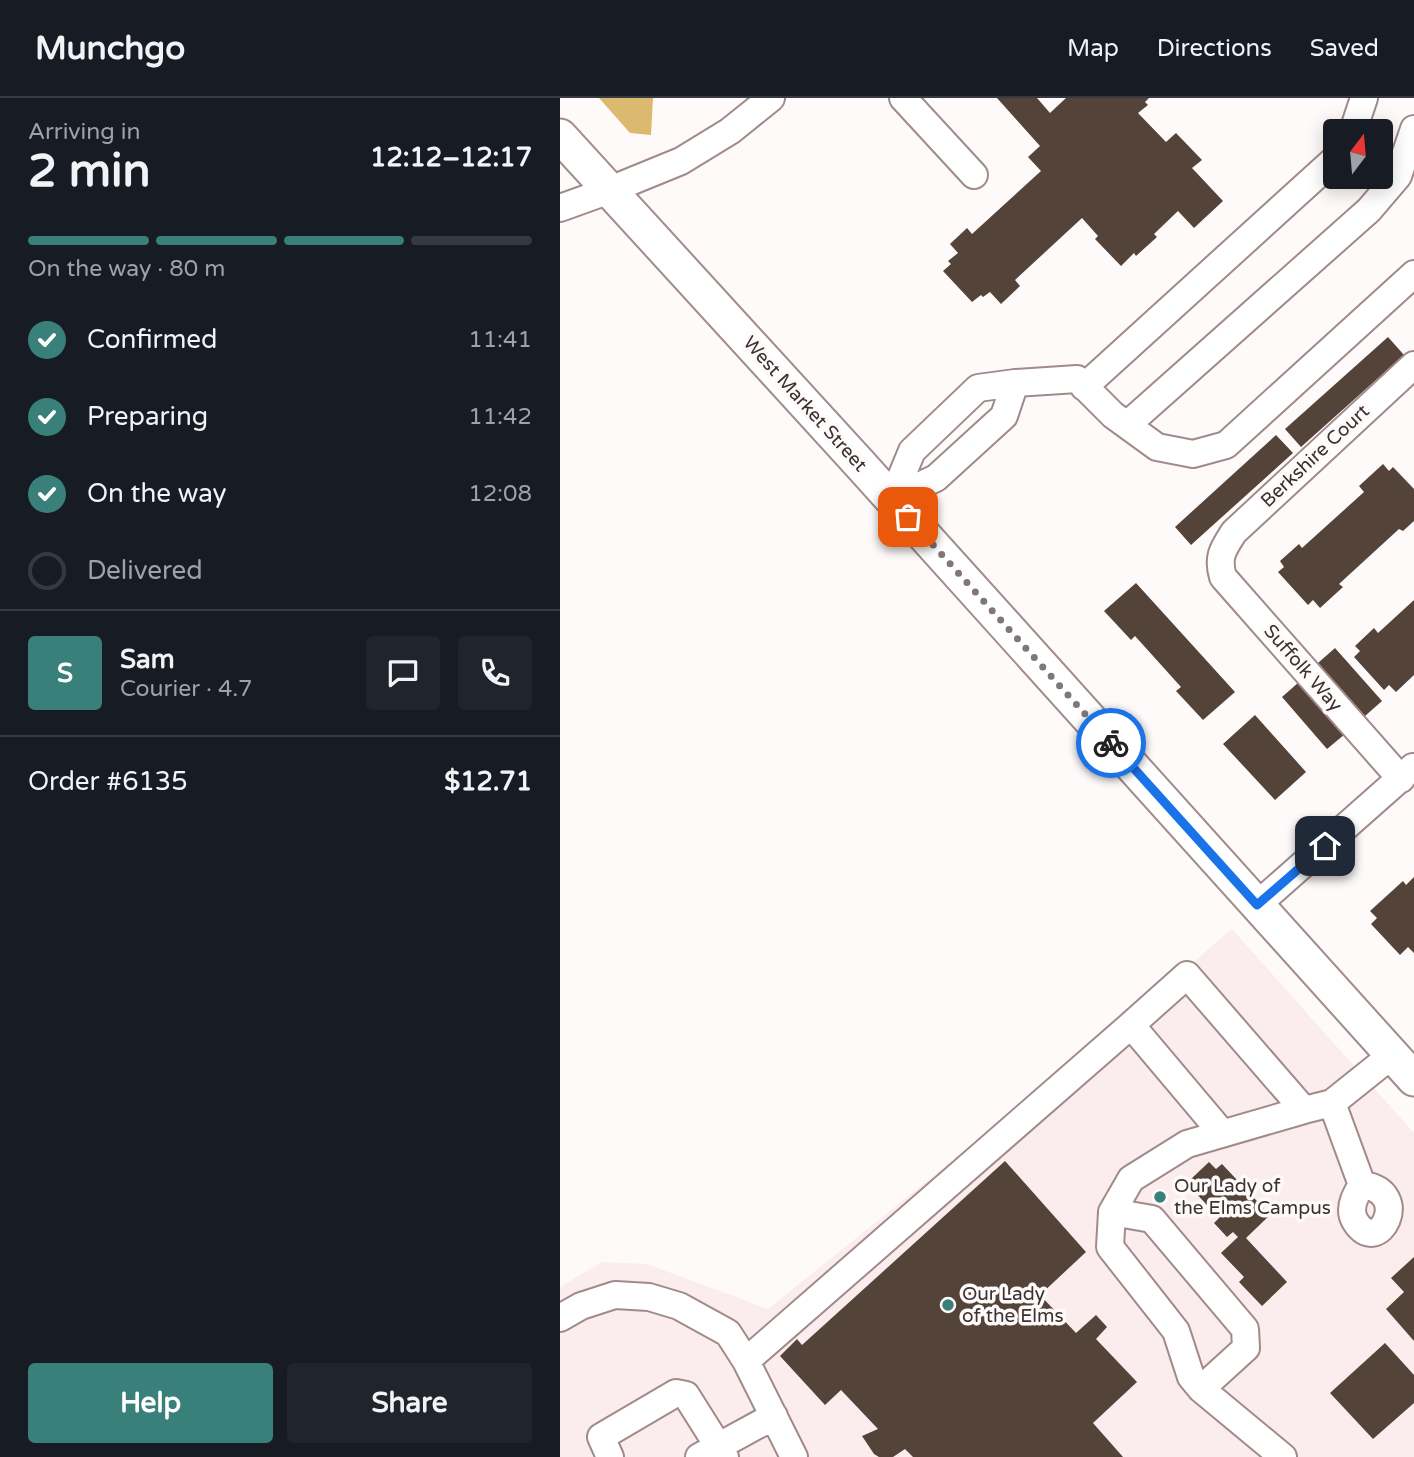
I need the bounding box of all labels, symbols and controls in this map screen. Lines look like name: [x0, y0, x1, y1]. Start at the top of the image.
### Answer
text: Munchgo: [35, 29, 185, 68]
text: Map: [1067, 34, 1119, 63]
text: Directions: [1157, 34, 1272, 63]
text: Saved: [1310, 34, 1379, 63]
text: Arriving in: [28, 118, 141, 146]
north arrow: [1323, 119, 1393, 189]
map controls: [1323, 119, 1393, 189]
text: 12:12–12:17: [370, 142, 532, 173]
text: 2 min: [28, 144, 151, 199]
text: On the way · 80 m: [28, 255, 225, 283]
icon: check: [28, 321, 66, 359]
text: Confirmed: [87, 324, 217, 355]
text: 11:41: [468, 326, 532, 354]
street label: West Market Street: [739, 332, 871, 476]
icon: check: [28, 398, 66, 436]
street label: Berkshire Court: [1256, 400, 1374, 512]
text: Preparing: [87, 401, 208, 432]
text: 11:42: [468, 403, 532, 431]
icon: check: [28, 475, 66, 513]
text: On the way: [87, 478, 227, 509]
text: 12:08: [468, 480, 532, 508]
pin: [878, 487, 938, 547]
icon: bag: [889, 498, 927, 536]
text: Delivered: [87, 555, 203, 586]
street label: Suffolk Way: [1259, 620, 1347, 716]
button: chat: [366, 636, 440, 710]
button: phone: [458, 636, 532, 710]
text: Sam: [120, 644, 175, 675]
text: S: [57, 658, 73, 689]
text: Courier · 4.7: [120, 675, 253, 703]
courier: [1076, 708, 1146, 778]
icon: bike: [1092, 724, 1130, 762]
text: Order #6135: [28, 766, 188, 797]
text: $12.71: [444, 766, 532, 797]
pin: [1295, 816, 1355, 876]
icon: home: [1306, 827, 1344, 865]
place label: Our Lady of the Elms Campus: [1174, 1175, 1331, 1219]
marker: Our Lady of the Elms Campus: [1152, 1189, 1168, 1205]
place label: Our Lady of the Elms: [962, 1283, 1064, 1327]
marker: Our Lady of the Elms: [940, 1297, 956, 1313]
button: Help: [28, 1363, 273, 1443]
button: Share: [287, 1363, 532, 1443]

